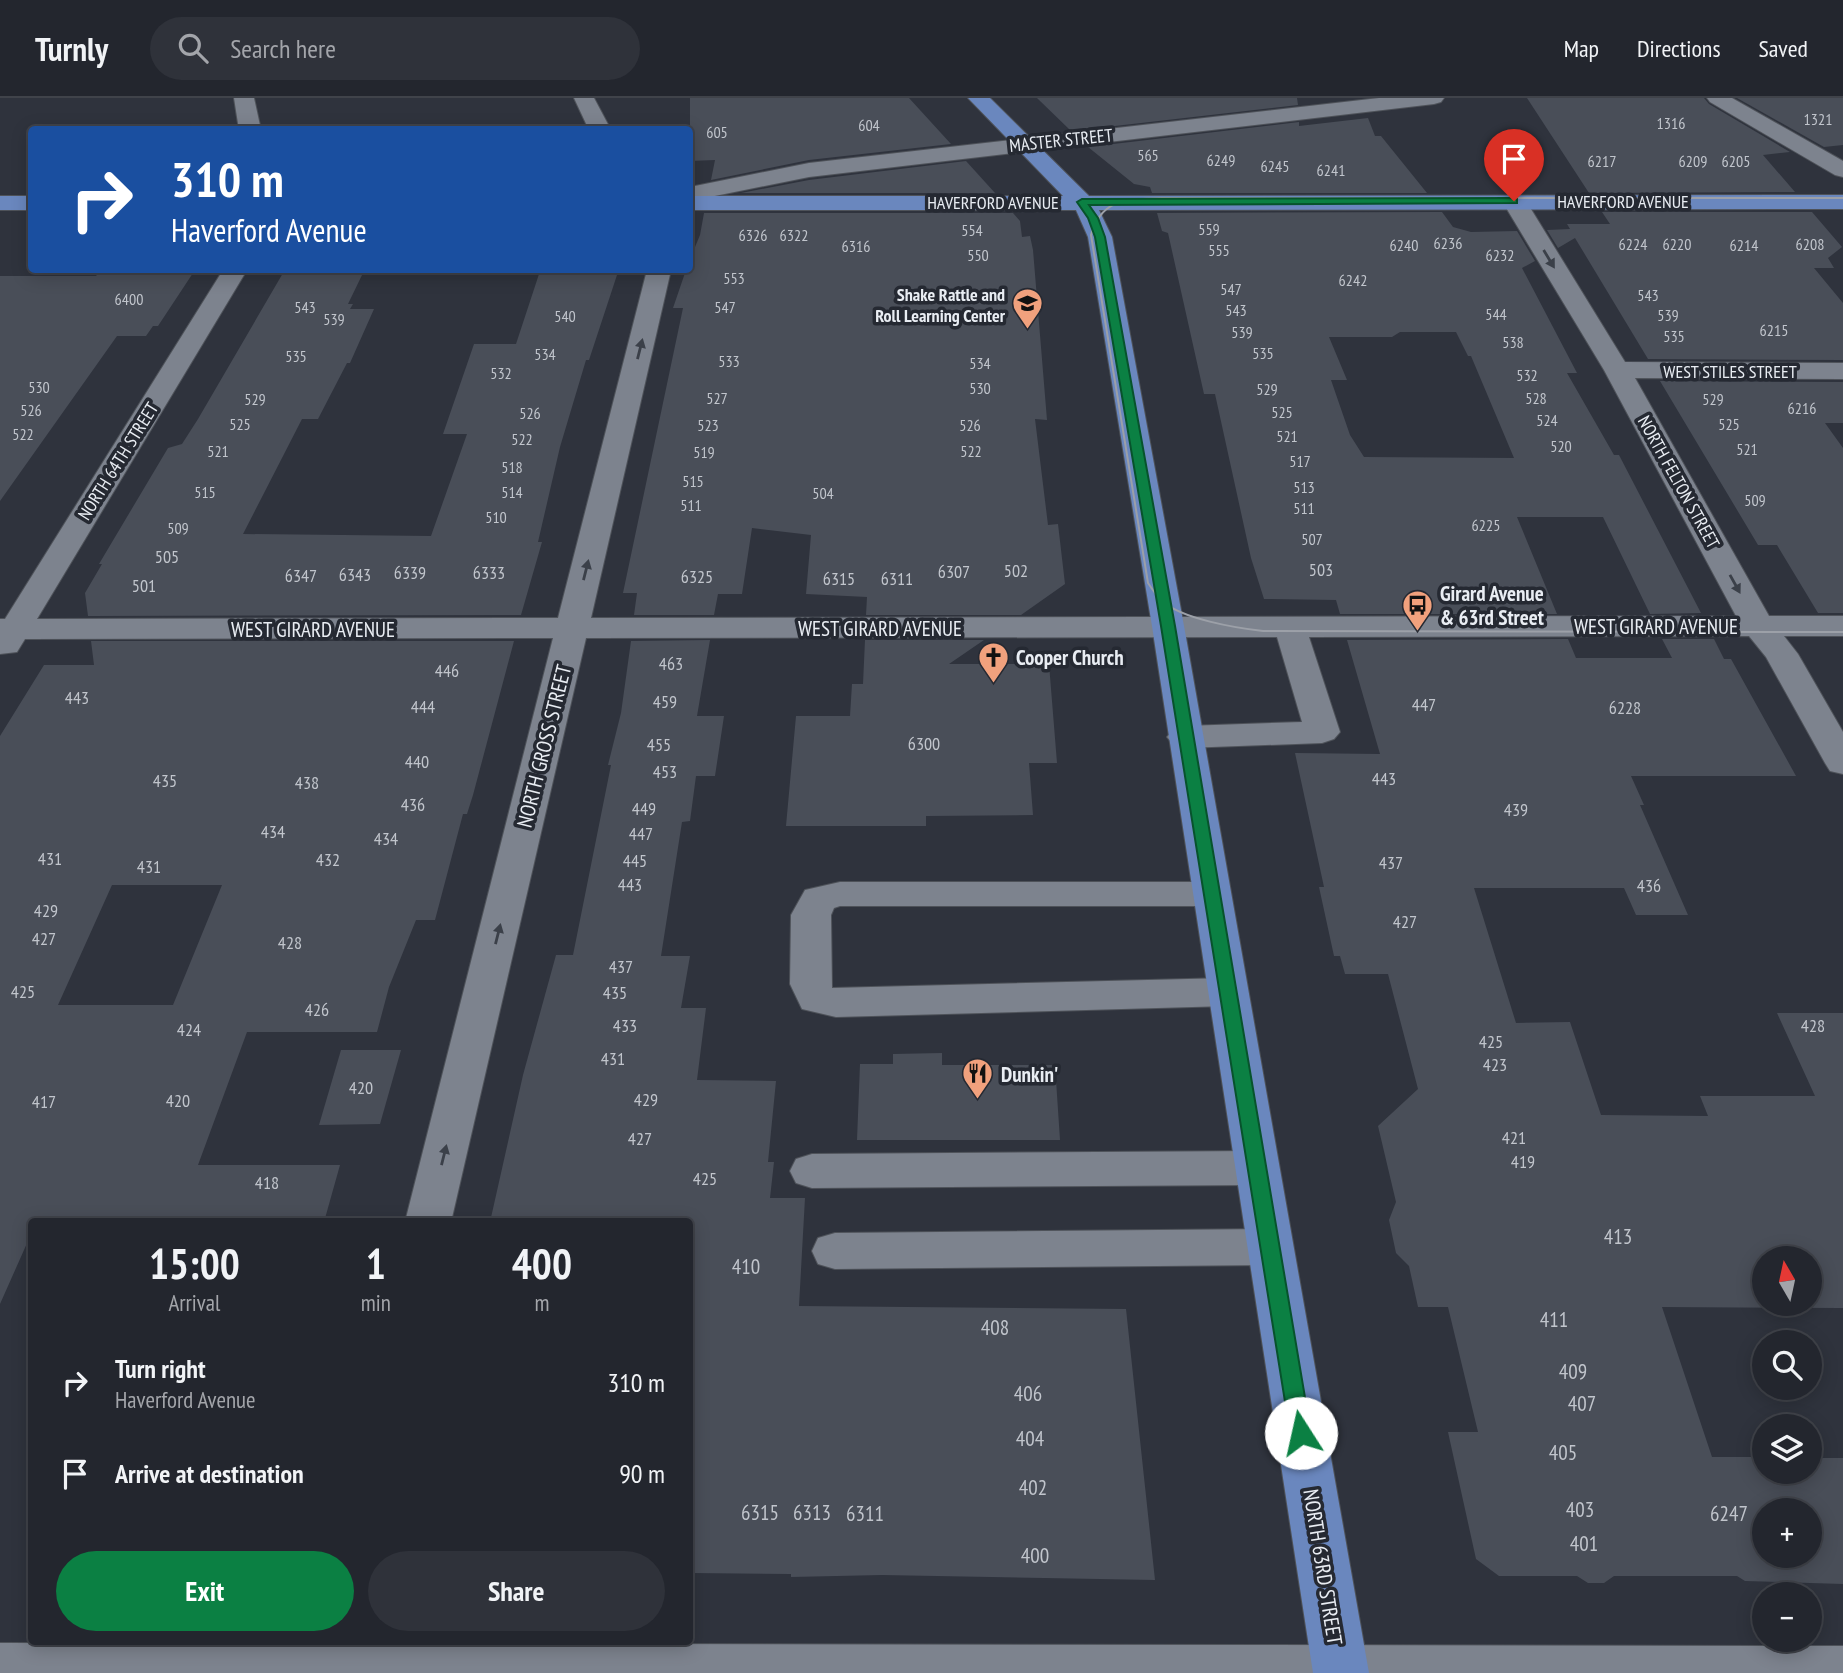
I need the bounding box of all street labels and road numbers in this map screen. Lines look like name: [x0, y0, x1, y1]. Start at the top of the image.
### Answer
street label: MASTER STREET: [1008, 123, 1114, 157]
street label: HAVERFORD AVENUE: [1557, 190, 1689, 213]
street label: HAVERFORD AVENUE: [927, 191, 1059, 214]
street label: WEST STILES STREET: [1663, 360, 1797, 383]
street label: NORTH 64TH STREET: [73, 398, 163, 524]
street label: NORTH FELTON STREET: [1633, 412, 1725, 552]
street label: WEST GIRARD AVENUE: [1574, 613, 1738, 640]
street label: WEST GIRARD AVENUE: [798, 615, 962, 642]
street label: WEST GIRARD AVENUE: [231, 616, 395, 643]
street label: NORTH GROSS STREET: [511, 661, 577, 830]
street label: NORTH 63RD STREET: [1297, 1487, 1349, 1647]

